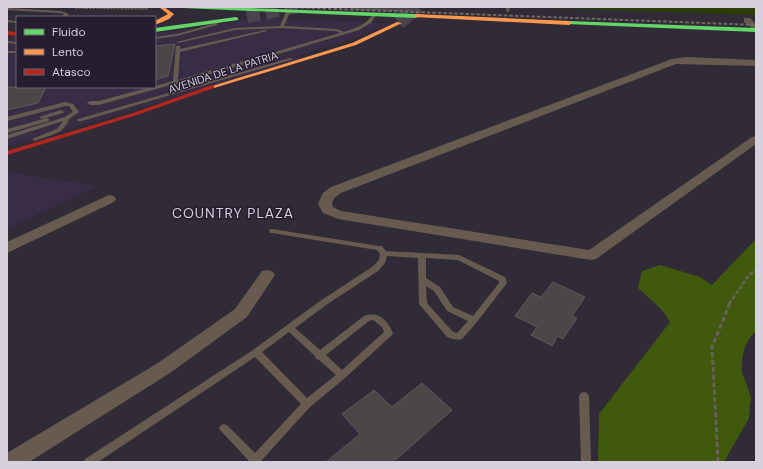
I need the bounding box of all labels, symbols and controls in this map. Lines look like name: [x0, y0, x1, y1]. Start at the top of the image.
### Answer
legend: [16, 16, 156, 88]
text: Fluido: [52, 24, 86, 40]
text: Lento: [52, 44, 83, 60]
street label: AVENIDA DE LA PATRIA: [166, 48, 280, 96]
text: Atasco: [52, 64, 91, 80]
district label: COUNTRY PLAZA: [172, 204, 294, 222]

